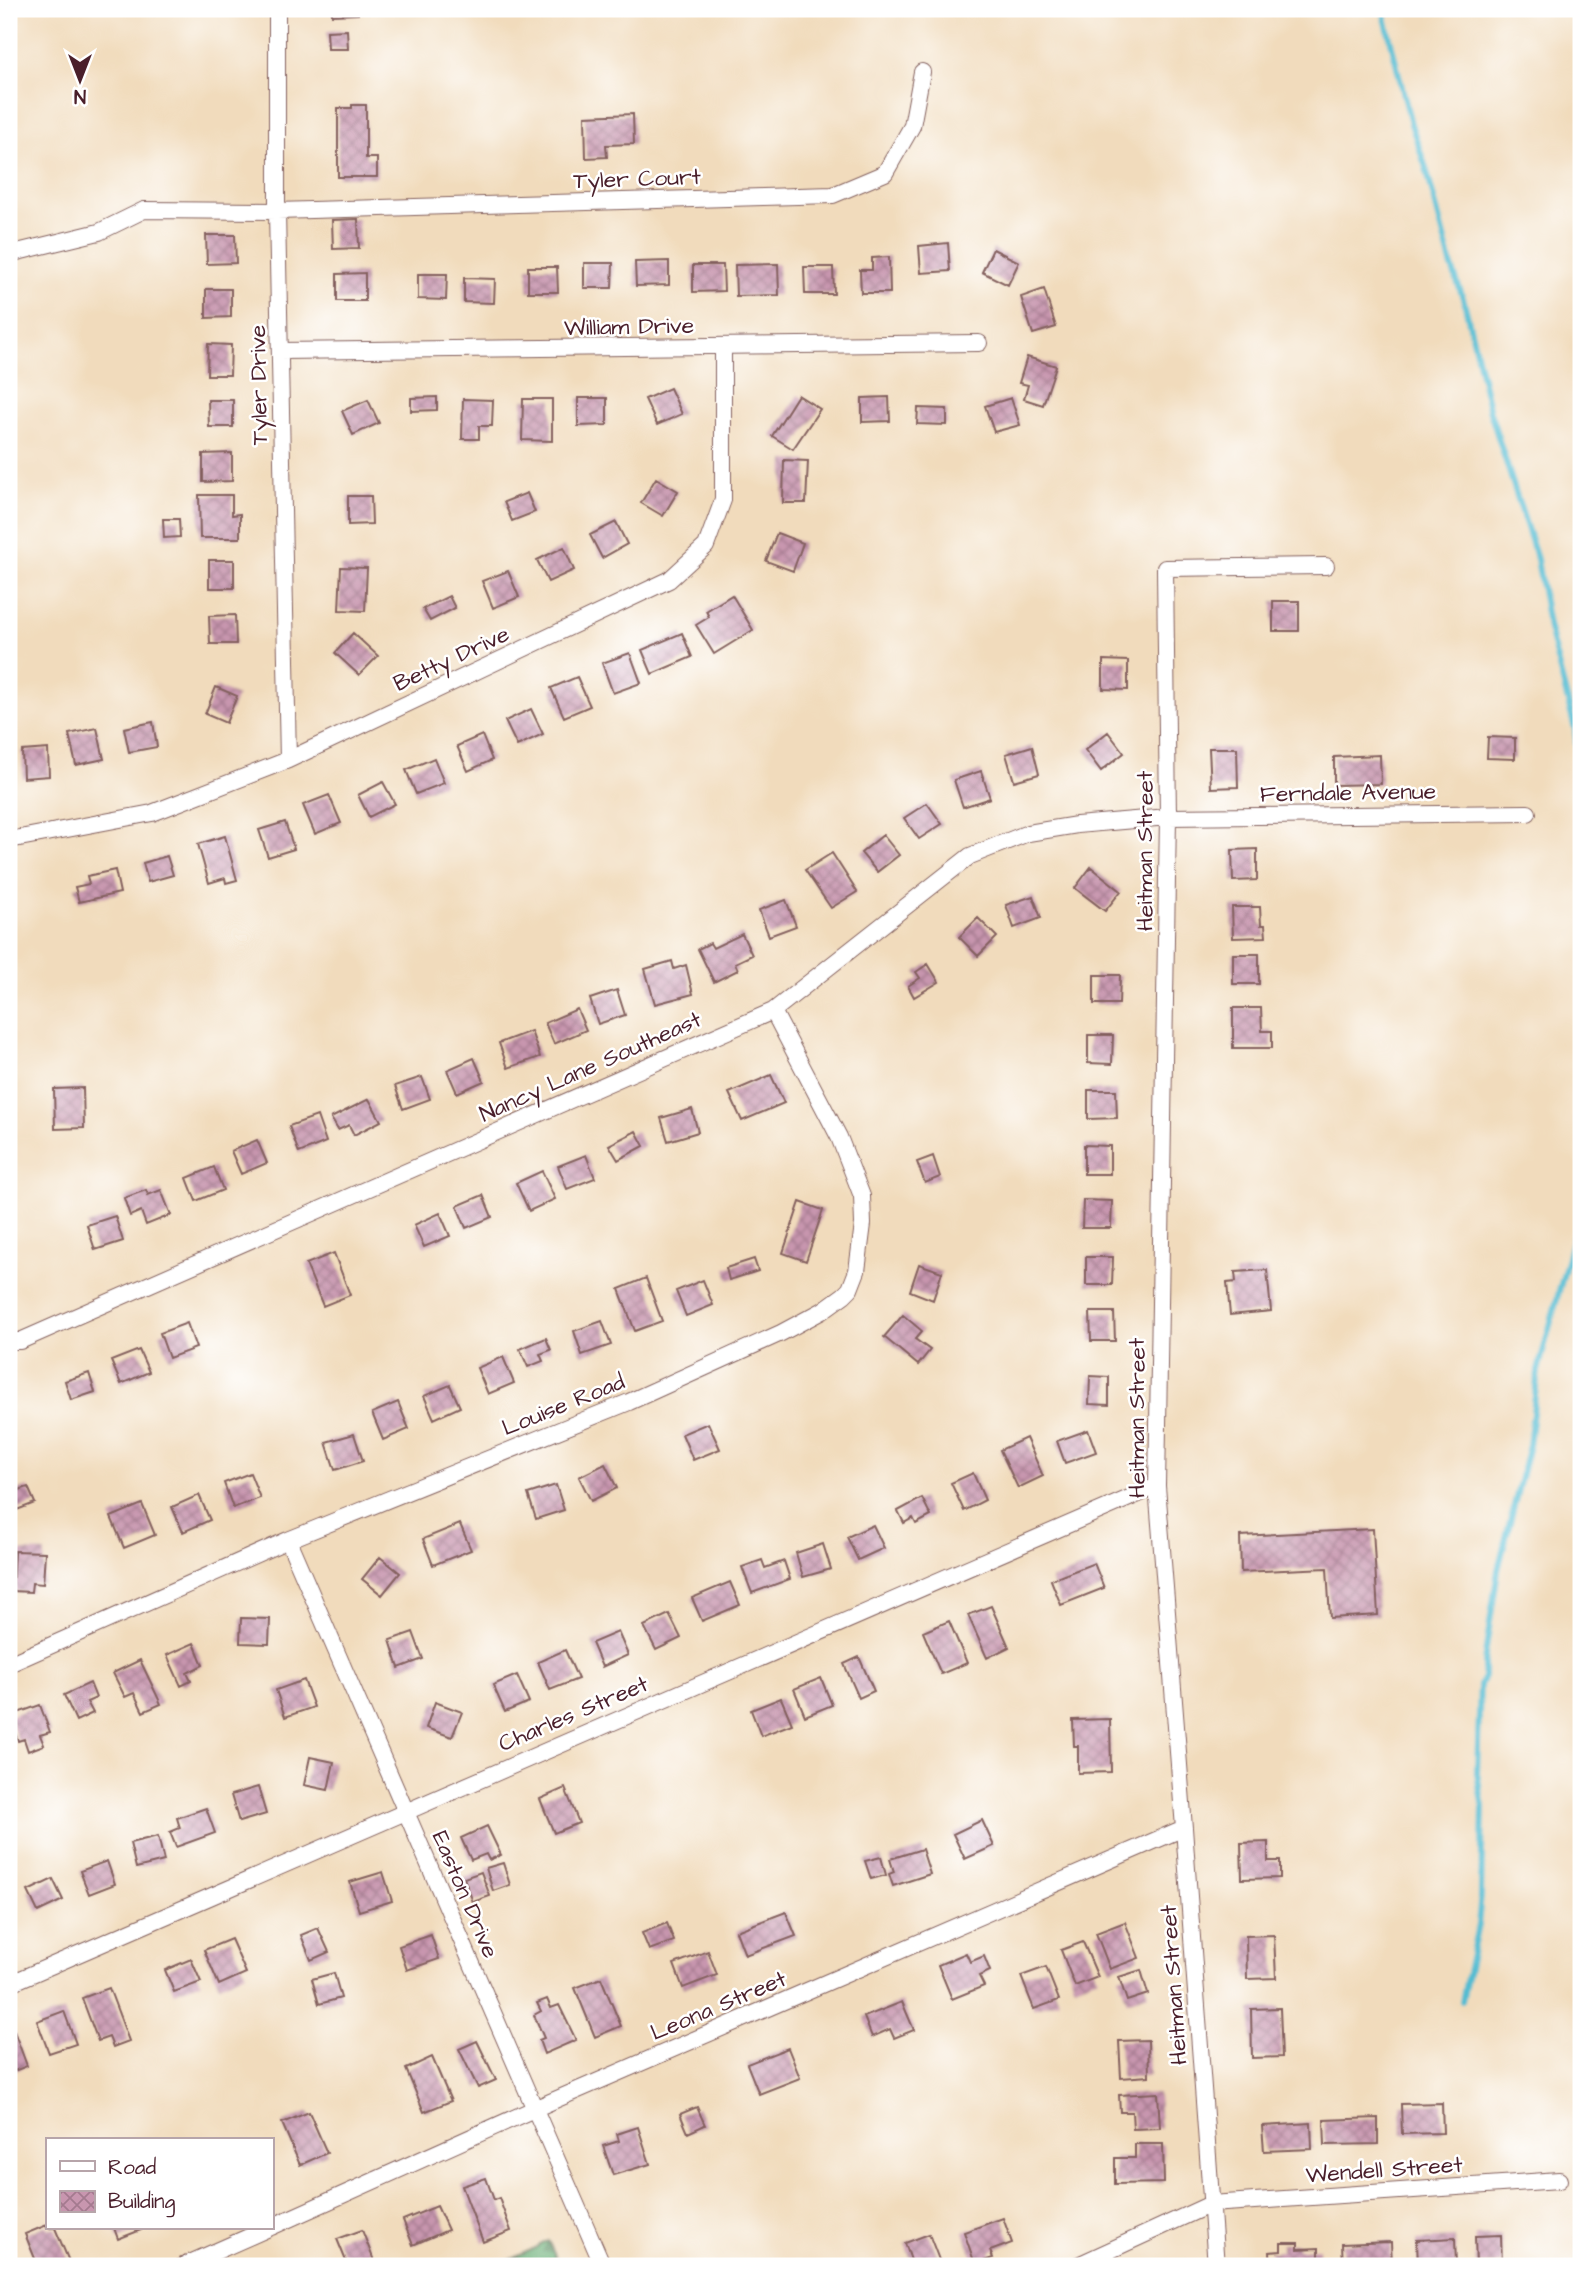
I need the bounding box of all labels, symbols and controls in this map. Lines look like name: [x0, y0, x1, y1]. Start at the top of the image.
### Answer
north arrow: [46, 46, 116, 116]
text: N: [74, 82, 86, 109]
street label: Tyler Court: [573, 161, 702, 198]
street label: William Drive: [564, 310, 694, 344]
street label: Tyler Drive: [242, 325, 277, 445]
street label: Betty Drive: [388, 618, 515, 701]
street label: Heitman Street: [1129, 770, 1161, 931]
street label: Ferndale Avenue: [1260, 775, 1436, 811]
street label: Nancy Lane Southeast: [474, 1003, 708, 1131]
street label: Heitman Street: [1121, 1337, 1153, 1498]
street label: Louise Road: [497, 1366, 630, 1444]
street label: Charles Street: [494, 1668, 654, 1760]
street label: Easton Drive: [424, 1826, 506, 1963]
street label: Heitman Street: [1152, 1903, 1196, 2066]
street label: Leona Street: [646, 1963, 792, 2049]
legend: [46, 2138, 273, 2230]
street label: Wendell Street: [1305, 2149, 1464, 2191]
text: Road: [108, 2153, 156, 2182]
text: Building: [108, 2187, 176, 2218]

